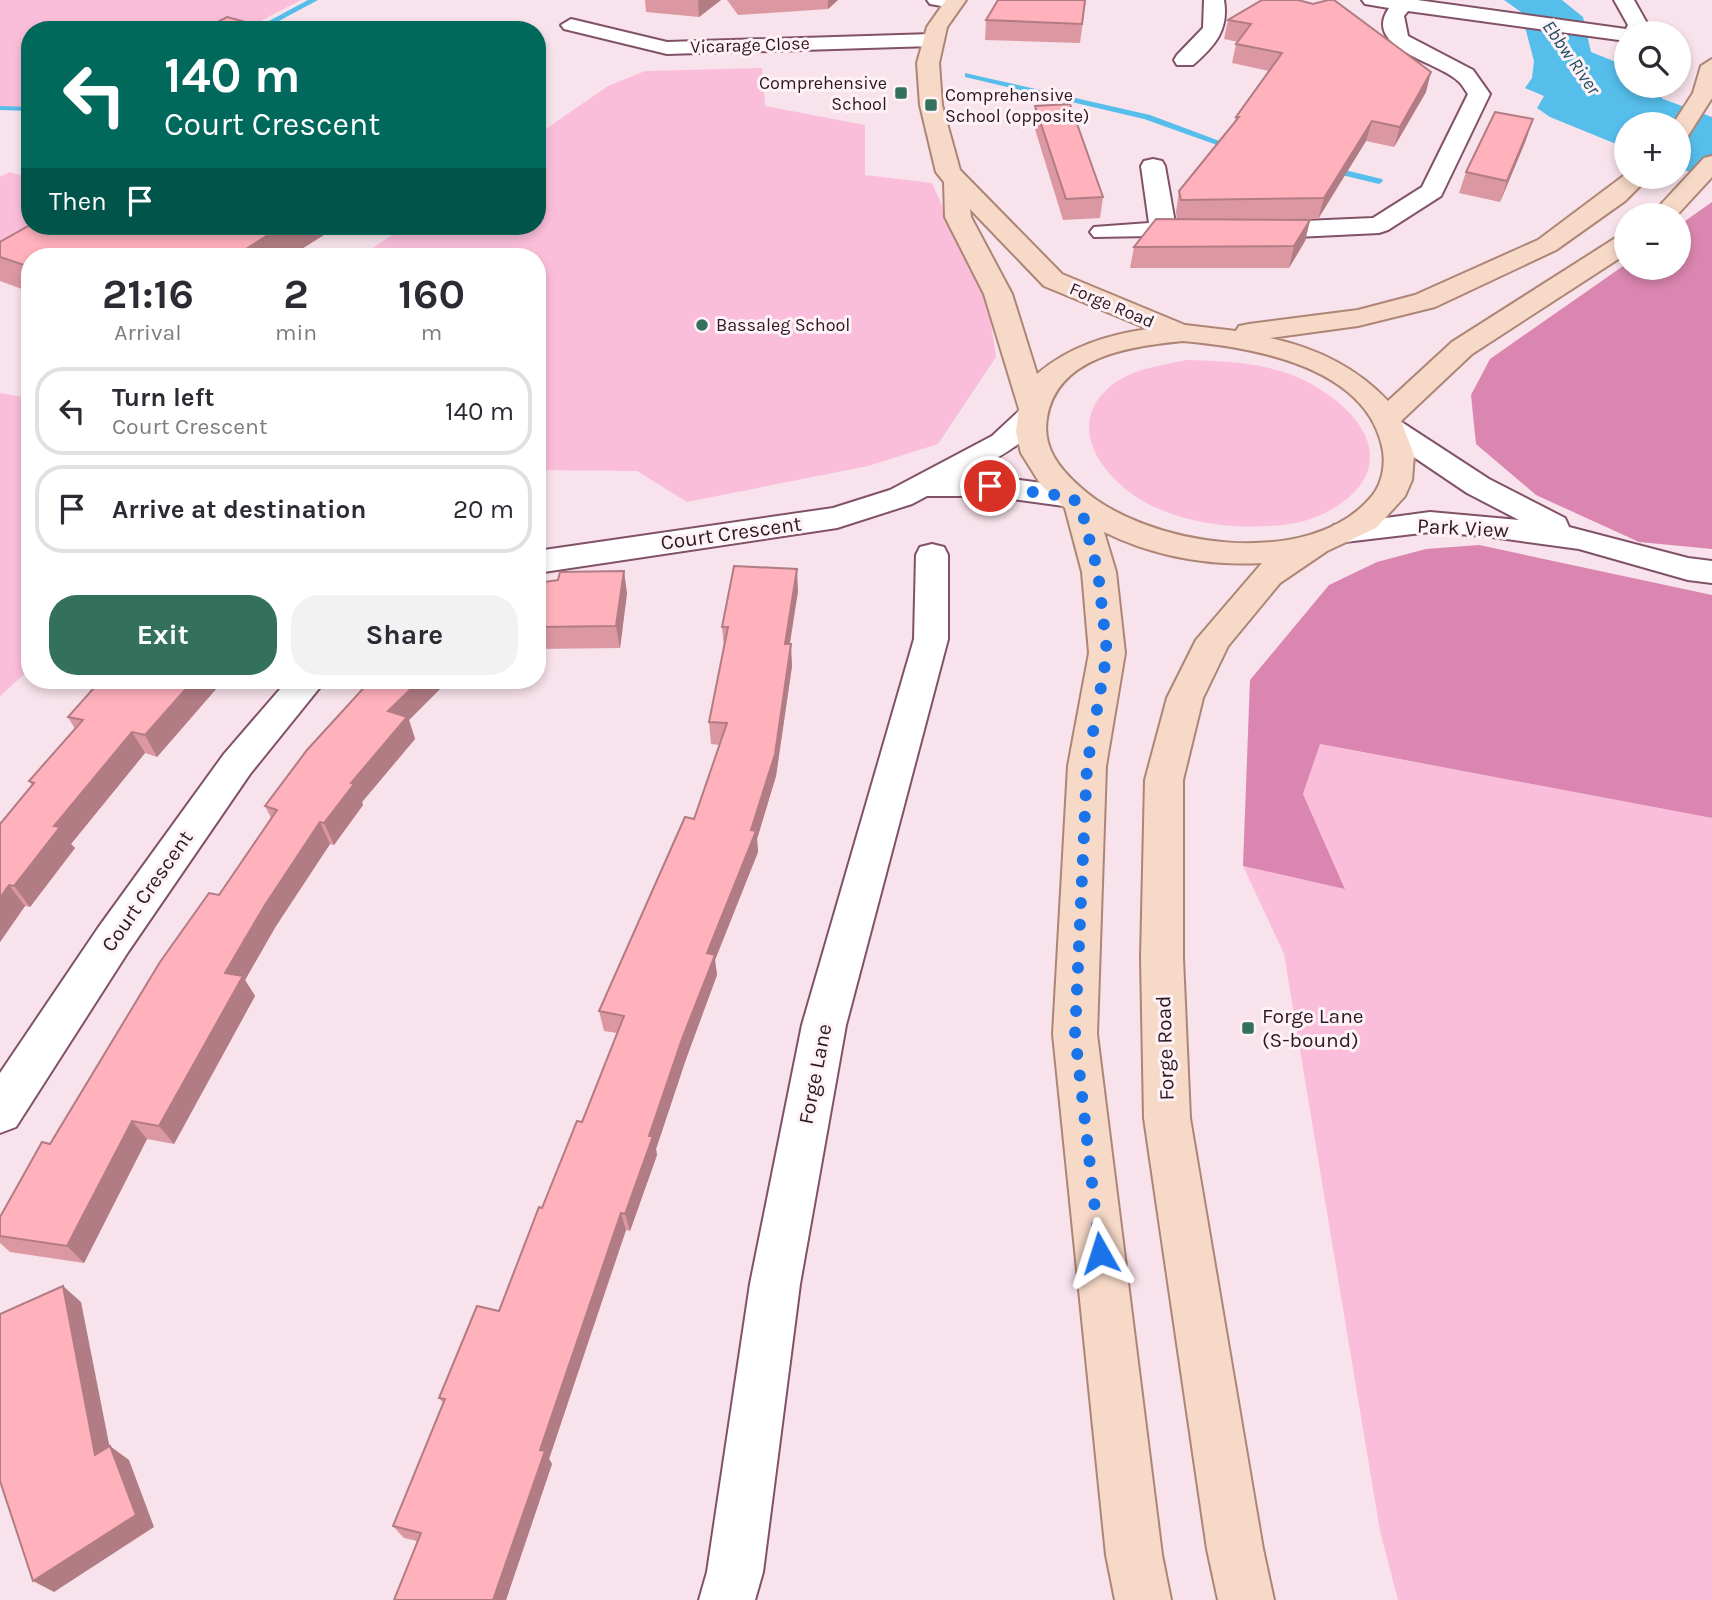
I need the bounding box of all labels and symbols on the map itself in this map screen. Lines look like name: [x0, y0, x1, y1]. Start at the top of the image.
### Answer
water label: Ebbw River: [1538, 16, 1606, 100]
street label: Vicarage Close: [690, 32, 810, 58]
place label: Comprehensive School: [759, 72, 887, 115]
place label: Comprehensive School (opposite): [945, 84, 1089, 127]
marker: Comprehensive School: [893, 85, 909, 101]
marker: Comprehensive School (opposite): [923, 97, 939, 113]
street label: Forge Road: [1066, 277, 1158, 333]
place label: Bassaleg School: [716, 314, 850, 336]
marker: Bassaleg School: [694, 317, 710, 333]
pin: [960, 456, 1020, 516]
street label: Court Crescent: [659, 511, 803, 555]
street label: Park View: [1417, 514, 1509, 542]
street label: Court Crescent: [96, 826, 198, 956]
street label: Forge Road: [1151, 995, 1179, 1101]
place label: Forge Lane (S-bound): [1262, 1004, 1364, 1052]
marker: Forge Lane (S-bound): [1240, 1020, 1256, 1036]
street label: Forge Lane: [794, 1022, 836, 1126]
position arrow: [1063, 1216, 1137, 1290]

